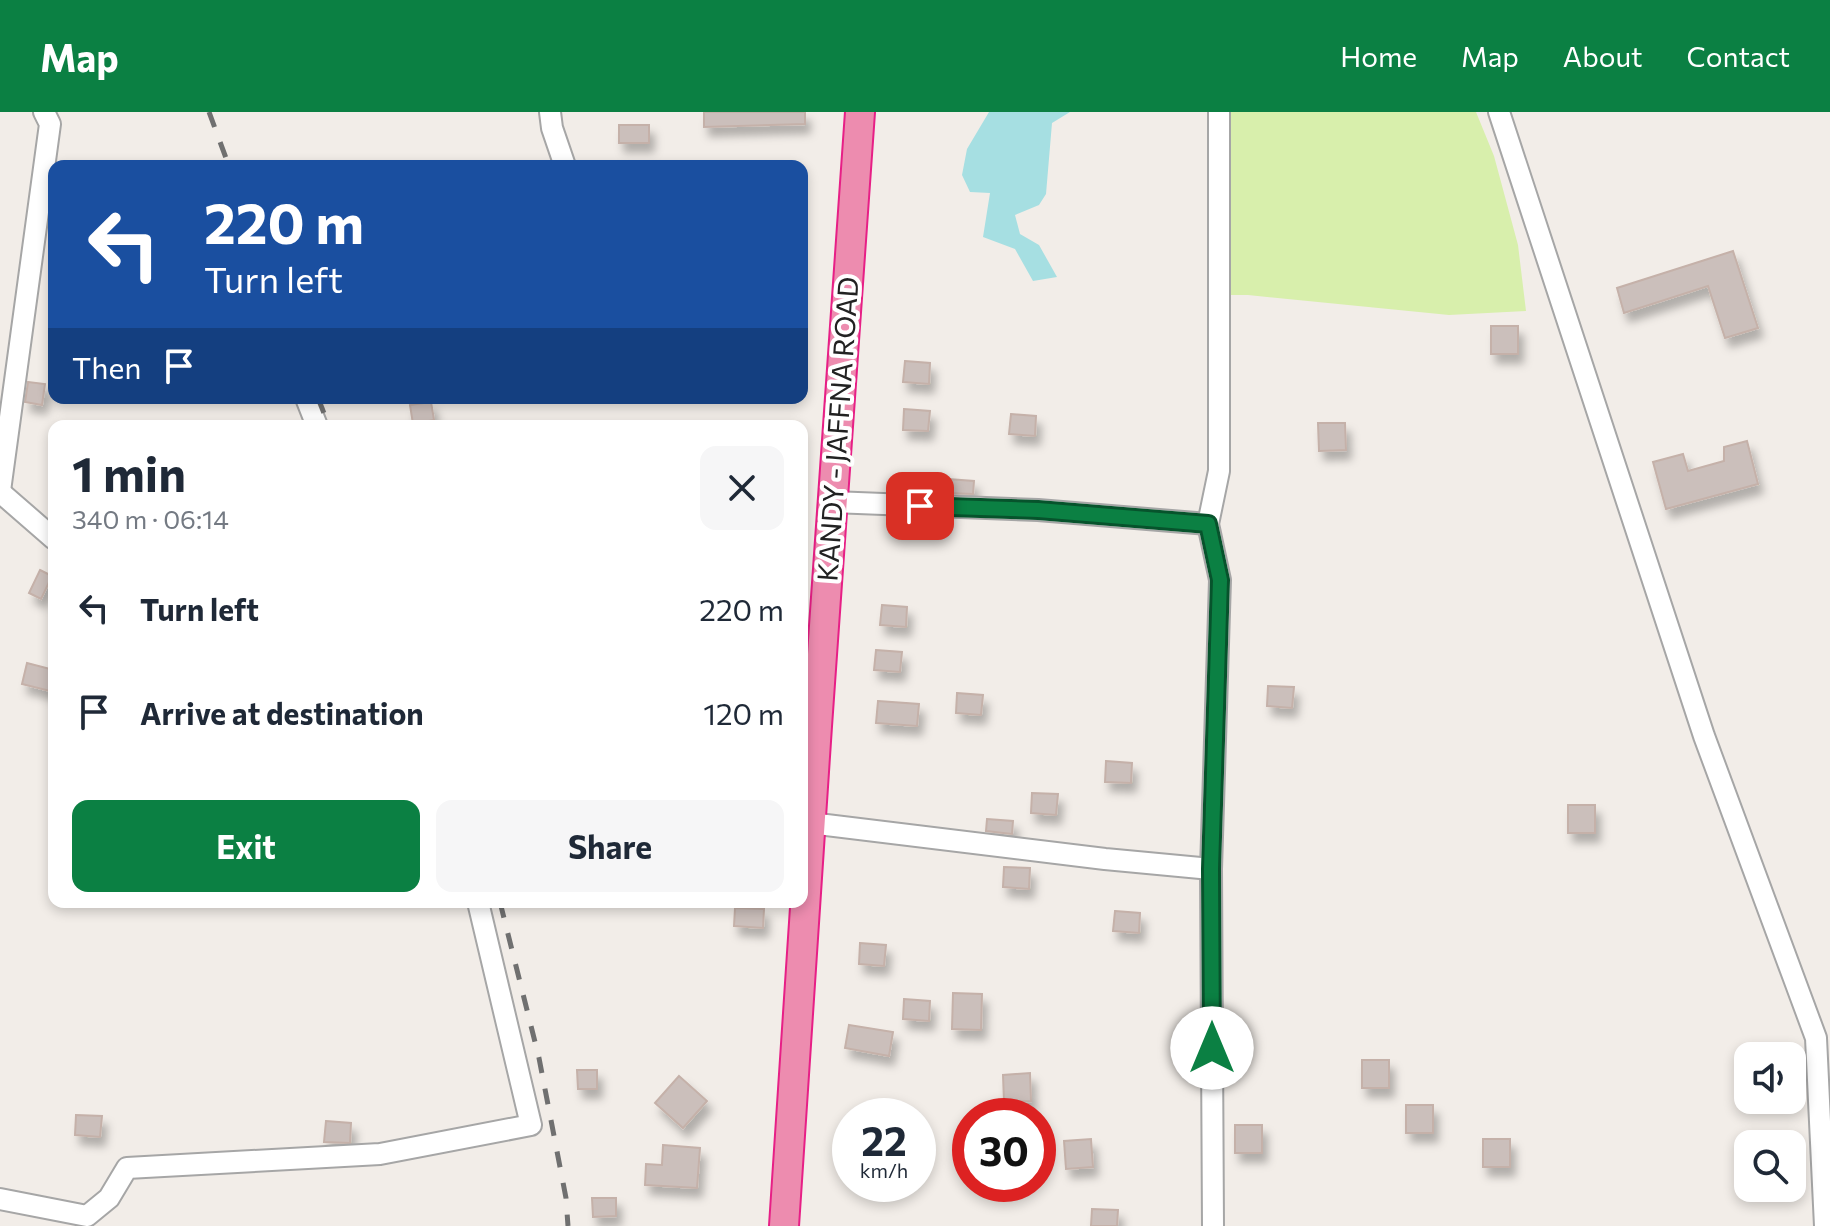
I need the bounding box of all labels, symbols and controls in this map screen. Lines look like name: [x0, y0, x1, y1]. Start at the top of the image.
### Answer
text: Map: [40, 33, 119, 80]
text: Home: [1340, 39, 1417, 73]
text: Map: [1461, 39, 1519, 73]
text: About: [1563, 39, 1643, 73]
text: Contact: [1687, 39, 1790, 73]
text: 220 m: [204, 187, 364, 256]
icon: left: [72, 192, 176, 296]
text: Turn left: [204, 256, 343, 300]
street label: KANDY - JAFFNA ROAD: [809, 276, 865, 582]
icon: arrive: [157, 344, 201, 388]
text: Then: [72, 348, 141, 385]
text: 1 min: [72, 443, 186, 502]
button: close: [700, 446, 784, 530]
pin: [886, 472, 954, 540]
icon: arrive: [898, 484, 942, 528]
text: 340 m · 06:14: [72, 503, 229, 534]
icon: left: [72, 586, 116, 630]
text: Turn left: [140, 590, 259, 627]
text: 220 m: [699, 590, 784, 627]
icon: arrive: [72, 690, 116, 734]
text: Arrive at destination: [140, 694, 424, 731]
text: 120 m: [703, 694, 784, 731]
button: Exit: [72, 800, 420, 892]
button: Share: [436, 800, 784, 892]
position arrow: [1170, 1006, 1254, 1090]
map controls: [1734, 1042, 1806, 1202]
button: sound: [1734, 1042, 1806, 1114]
speed limit sign: 30: [952, 1098, 1056, 1202]
text: 22: [861, 1115, 907, 1164]
button: search: [1734, 1130, 1806, 1202]
text: km/h: [860, 1158, 908, 1182]

